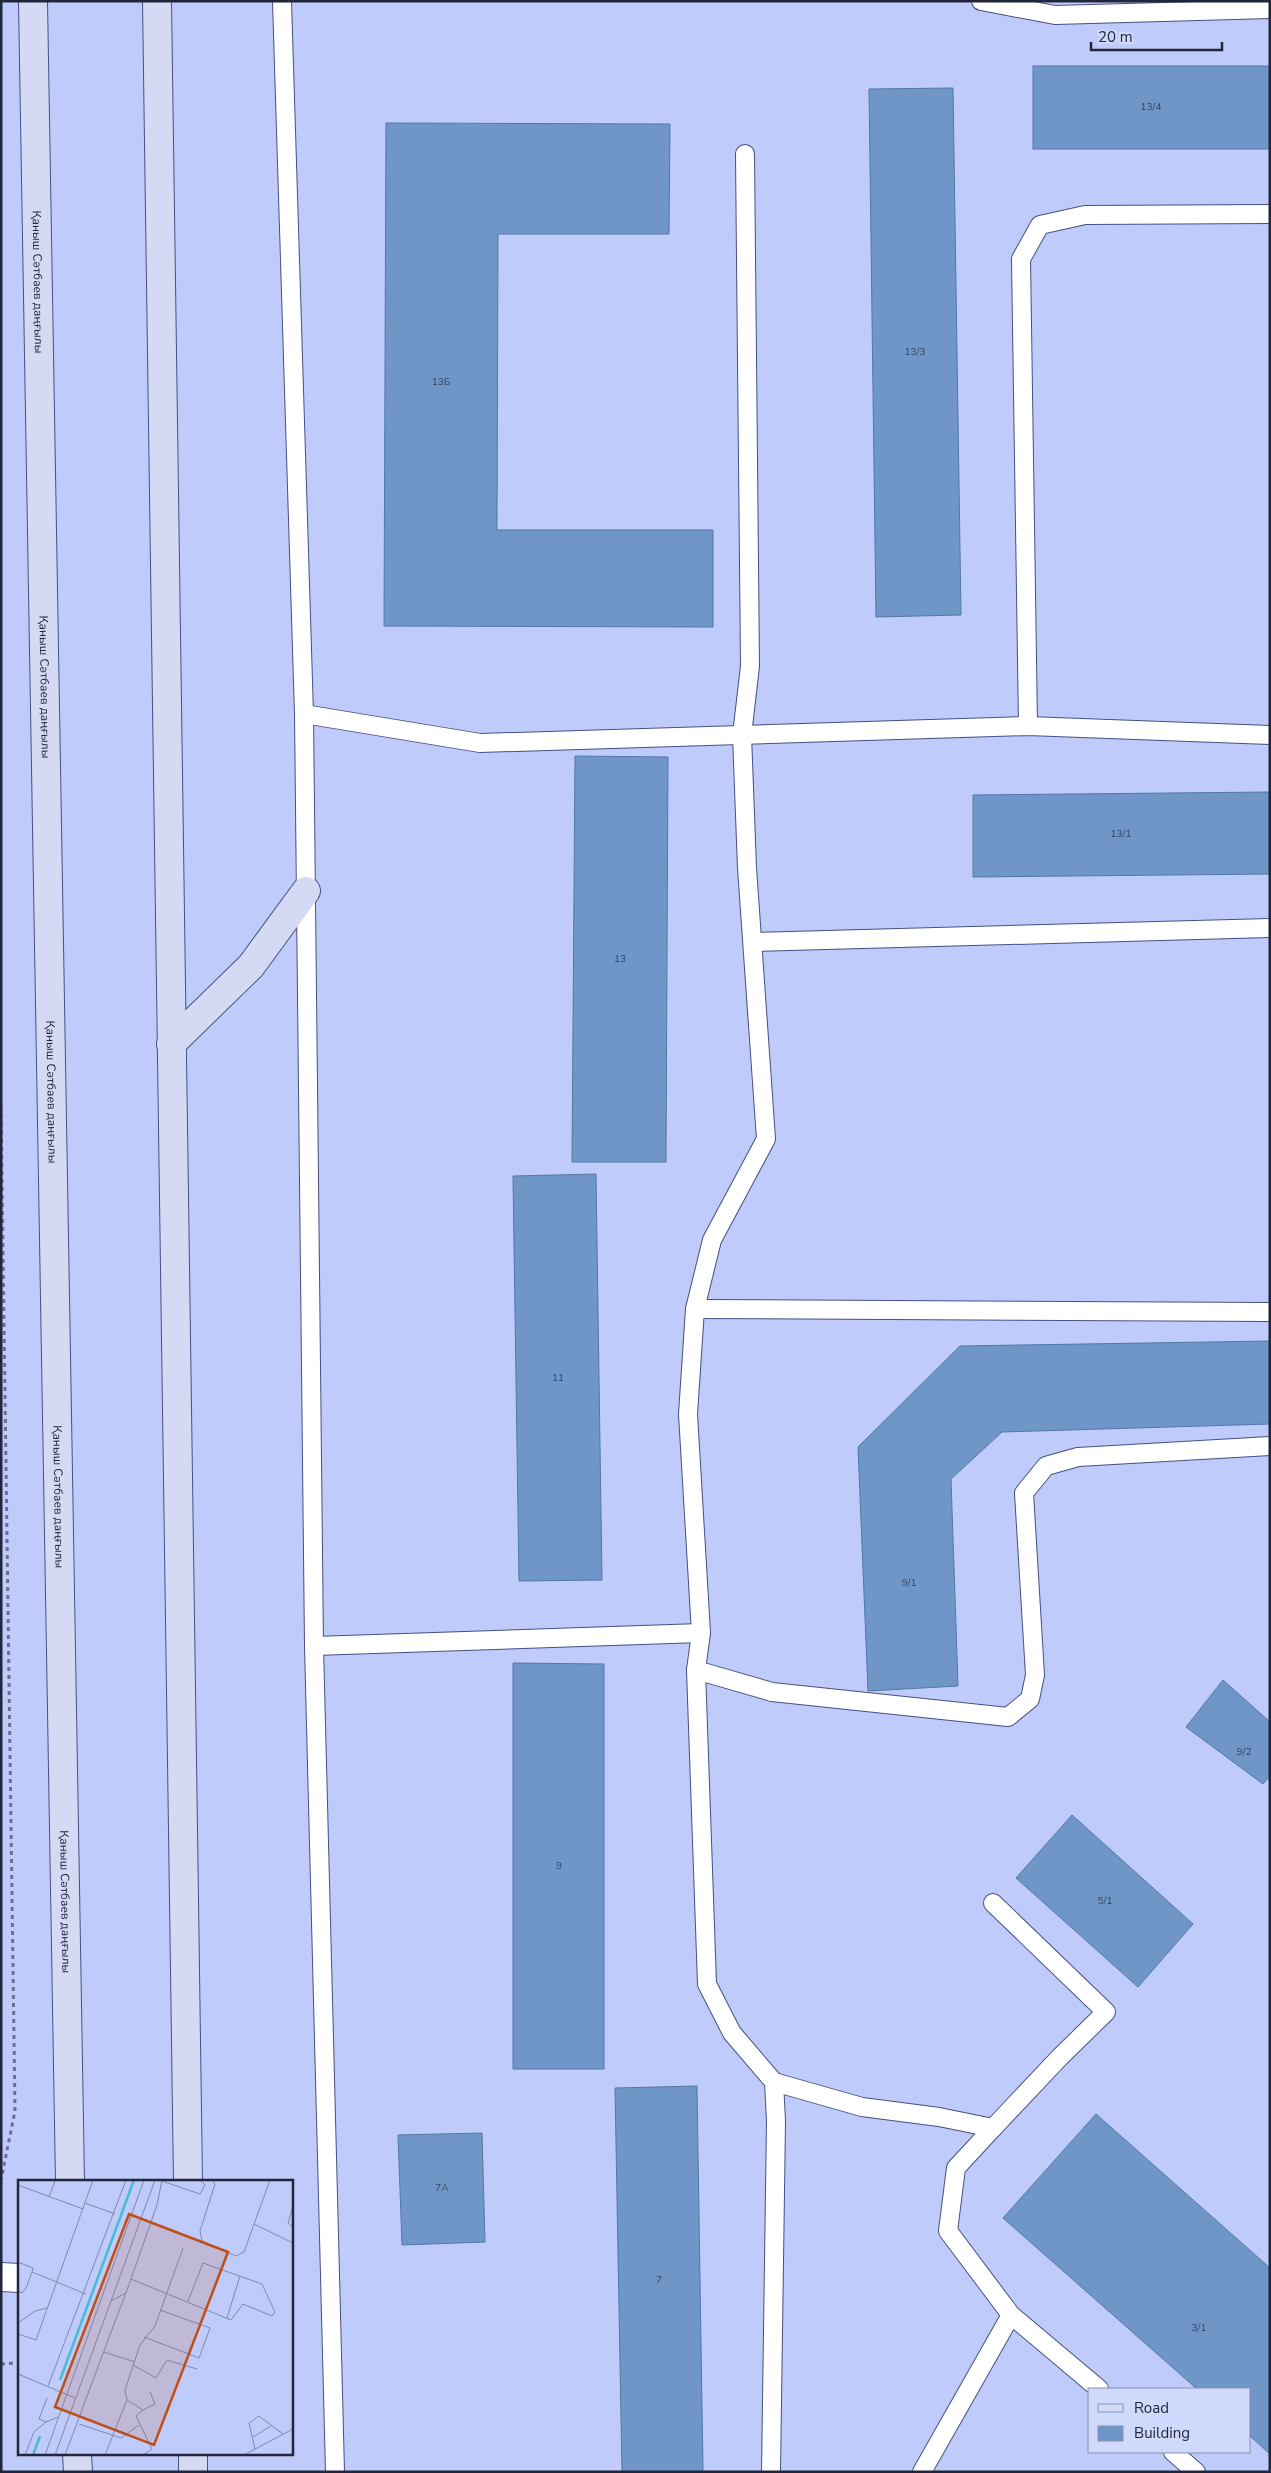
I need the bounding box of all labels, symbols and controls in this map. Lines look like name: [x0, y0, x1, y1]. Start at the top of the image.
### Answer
scale bar: [1091, 20, 1222, 52]
text: 20 m: [1098, 27, 1133, 47]
house number: 13/4: [1141, 100, 1161, 114]
street label: Қаныш Сәтбаев даңғылы: [29, 210, 47, 354]
house number: 13/3: [905, 345, 925, 359]
house number: 13Б: [432, 375, 451, 389]
street label: Қаныш Сәтбаев даңғылы: [35, 615, 54, 759]
house number: 13/1: [1111, 827, 1131, 841]
house number: 13: [614, 952, 626, 966]
street label: Қаныш Сәтбаев даңғылы: [42, 1020, 61, 1163]
house number: 11: [552, 1371, 564, 1385]
street label: Қаныш Сәтбаев даңғылы: [49, 1425, 68, 1568]
house number: 9/1: [902, 1576, 916, 1590]
house number: 9/2: [1237, 1745, 1251, 1759]
street label: Қаныш Сәтбаев даңғылы: [56, 1830, 74, 1973]
house number: 9: [556, 1859, 562, 1873]
house number: 5/1: [1098, 1894, 1112, 1908]
inset map: [18, 2180, 292, 2456]
house number: 7А: [435, 2181, 449, 2195]
house number: 7: [656, 2273, 662, 2287]
house number: 3/1: [1192, 2321, 1206, 2335]
legend: [1088, 2388, 1251, 2453]
text: Road: [1134, 2398, 1169, 2418]
text: Building: [1134, 2423, 1190, 2443]

